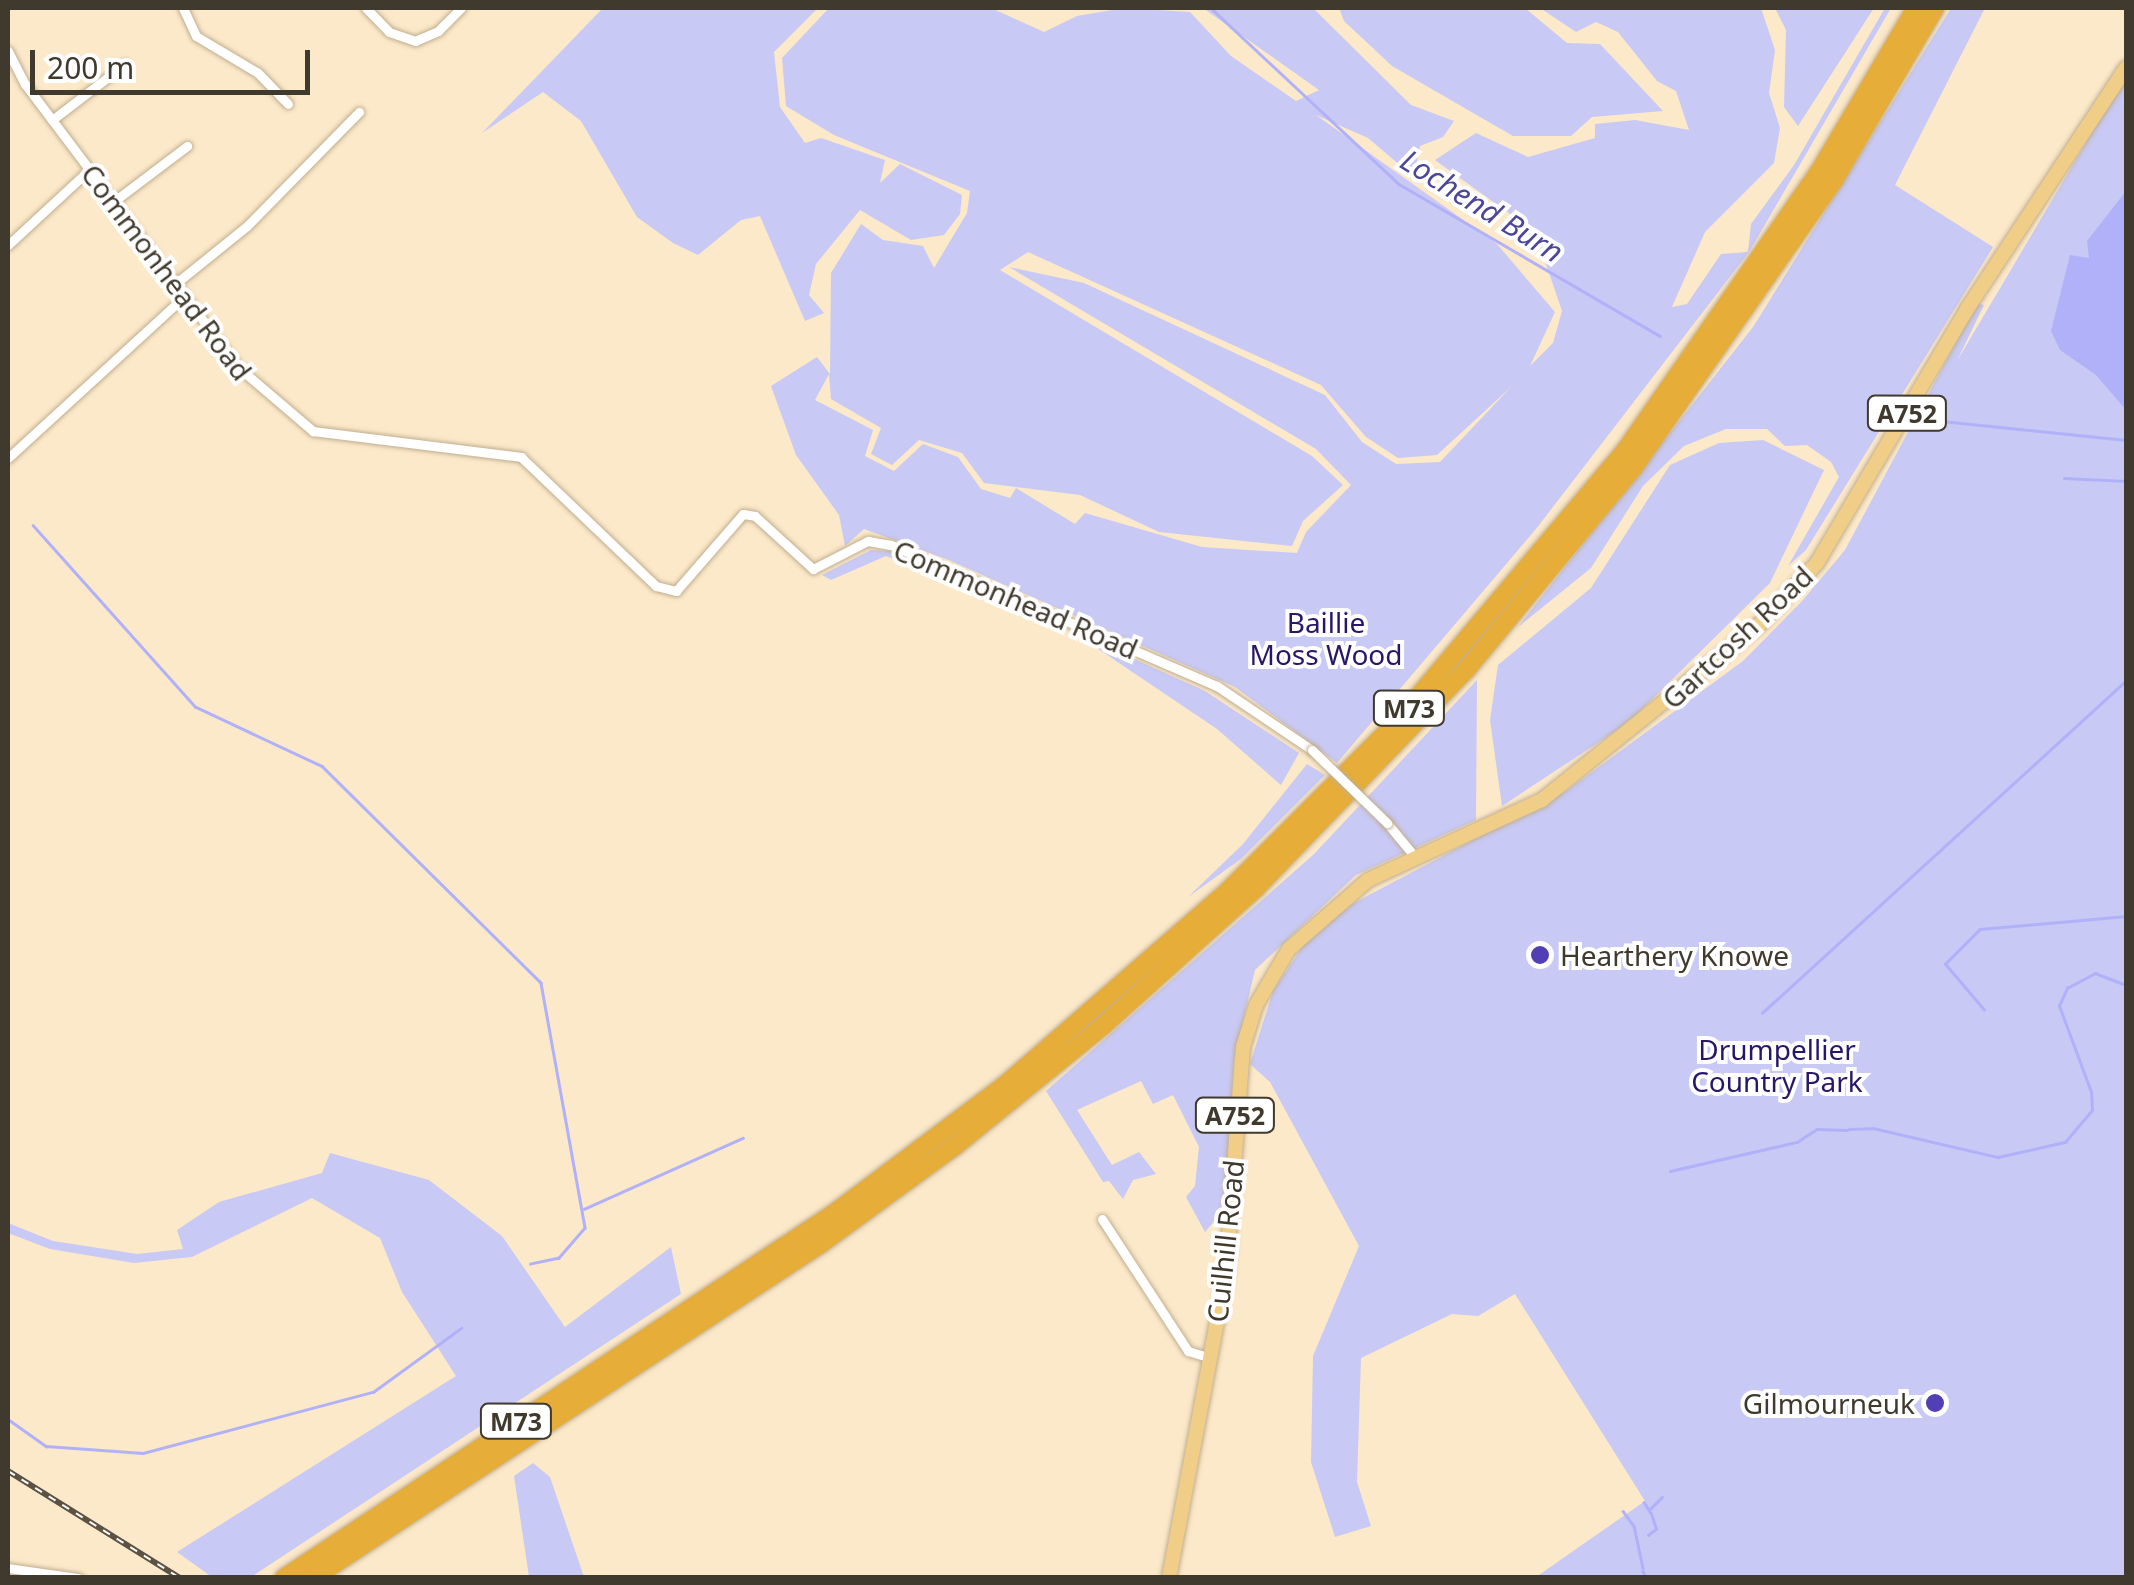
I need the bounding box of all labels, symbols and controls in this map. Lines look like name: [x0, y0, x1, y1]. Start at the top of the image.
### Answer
scale bar: [35, 30, 315, 92]
text: 200 m: [47, 47, 134, 88]
water label: Lochend Burn: [1394, 142, 1570, 270]
street label: Commonhead Road: [75, 157, 259, 387]
road number: A752: [1864, 393, 1950, 433]
street label: Commonhead Road: [889, 532, 1143, 666]
street label: Gartcosh Road: [1655, 559, 1819, 715]
park label: Baillie Moss Wood: [1249, 605, 1403, 671]
road number: M73: [1372, 688, 1446, 728]
place label: Hearthery Knowe: [1560, 938, 1789, 972]
marker: Hearthery Knowe: [1529, 944, 1551, 966]
park label: Drumpellier Country Park: [1691, 1032, 1863, 1098]
road number: A752: [1192, 1095, 1278, 1135]
street label: Cuilhill Road: [1200, 1158, 1250, 1324]
place label: Gilmourneuk: [1743, 1386, 1915, 1420]
marker: Gilmourneuk: [1924, 1392, 1946, 1414]
road number: M73: [478, 1401, 554, 1441]

